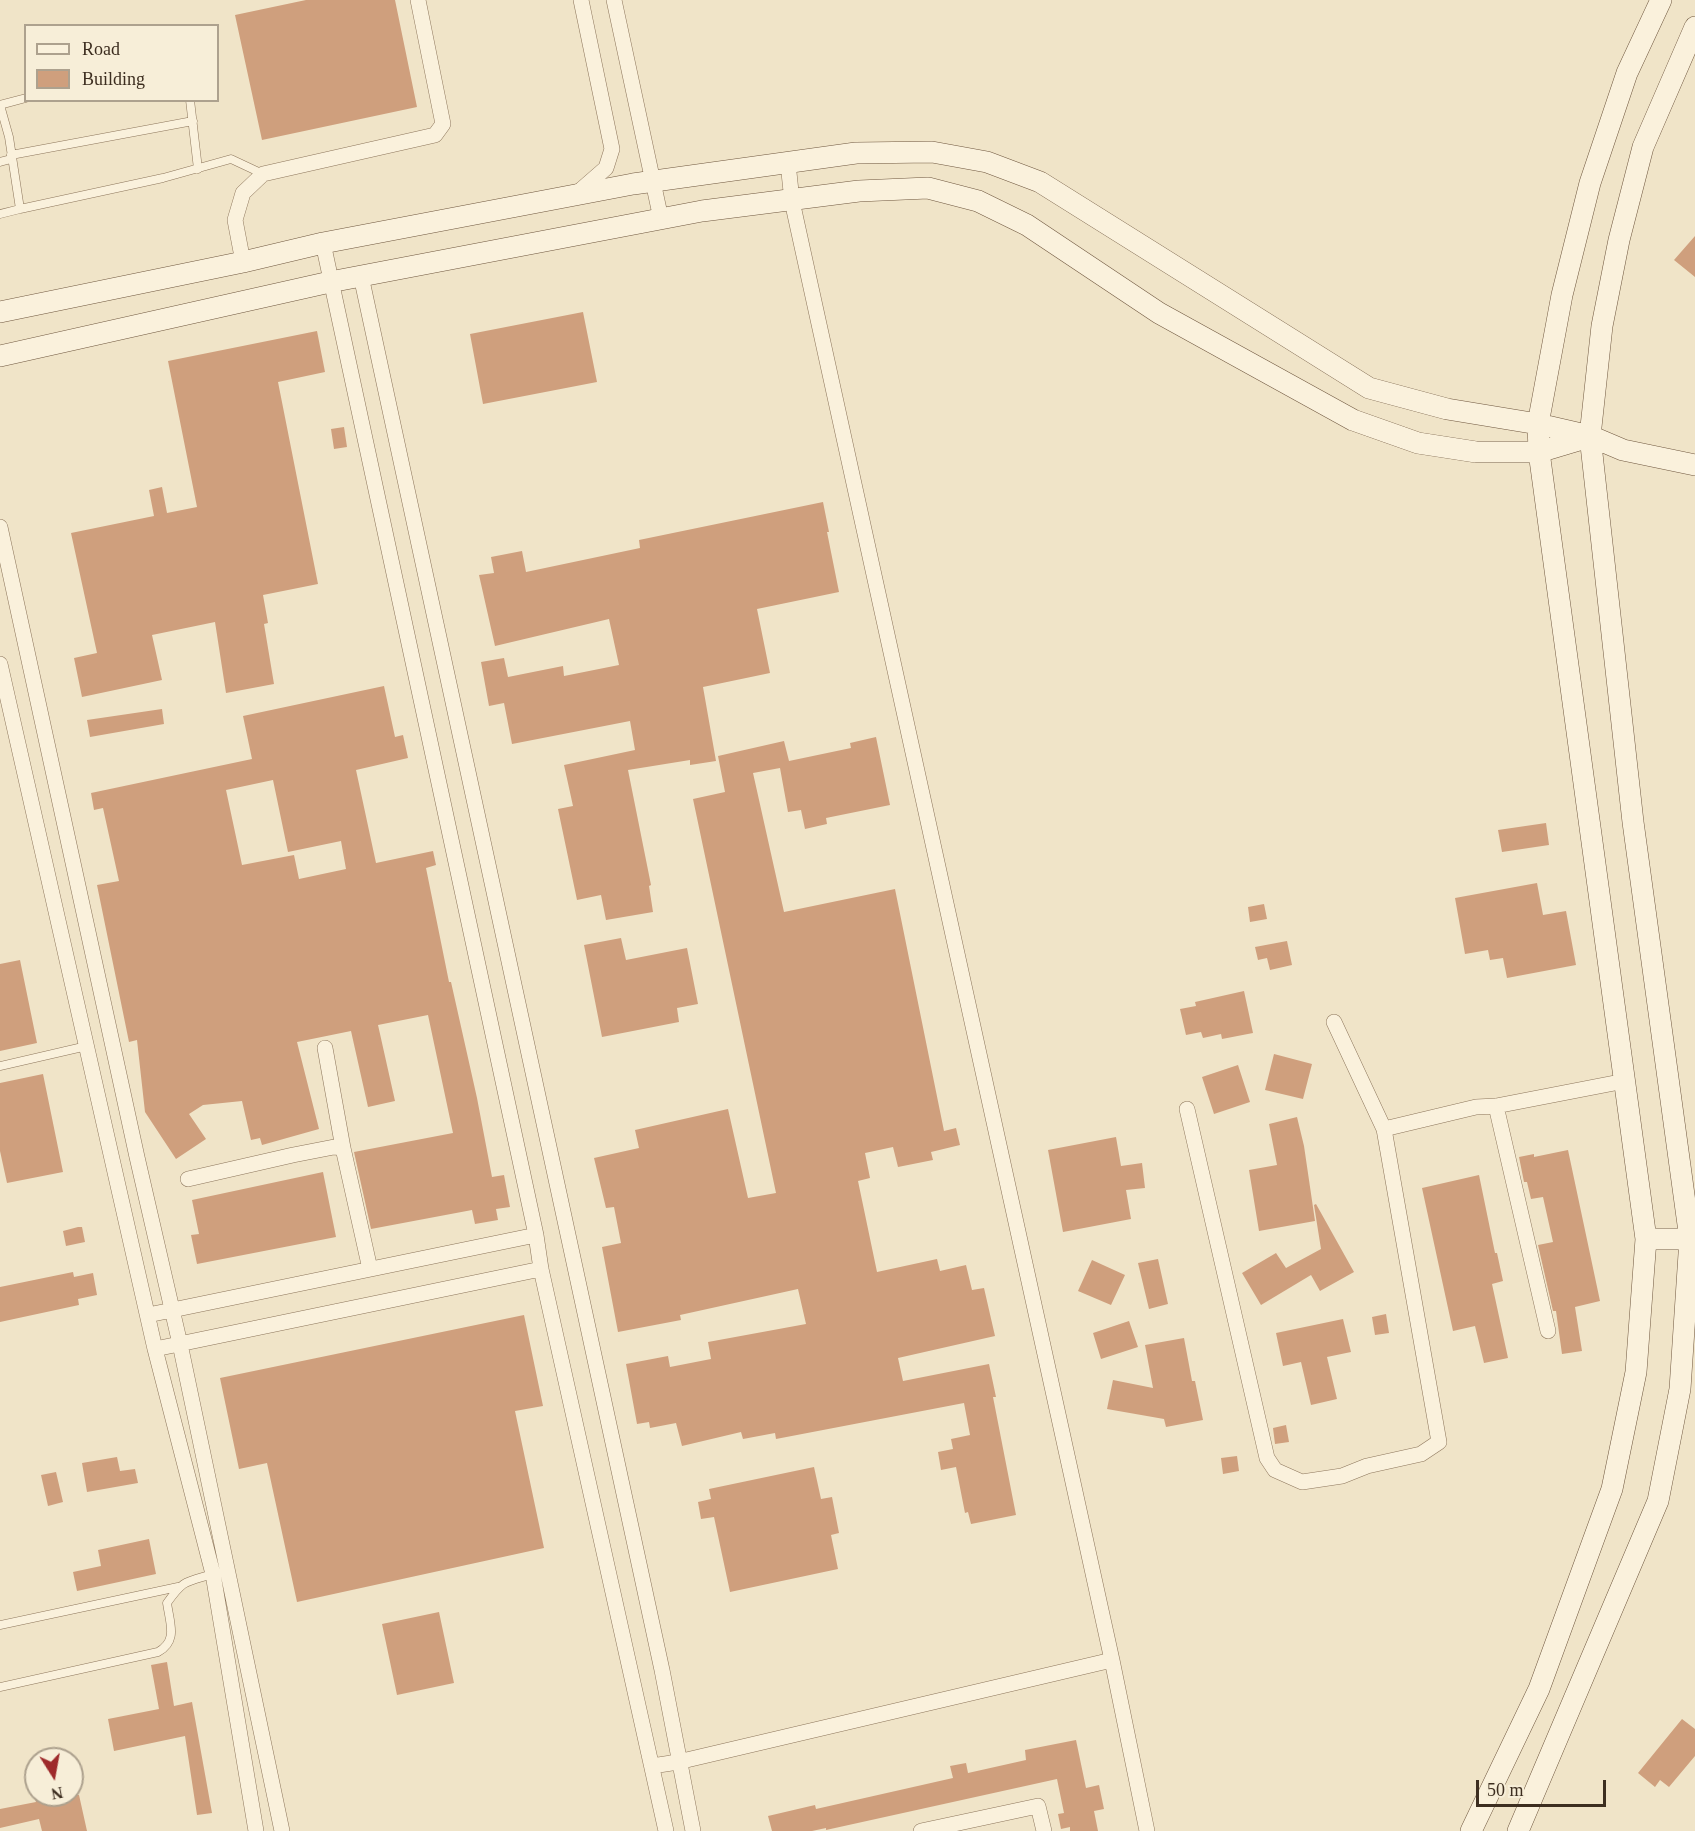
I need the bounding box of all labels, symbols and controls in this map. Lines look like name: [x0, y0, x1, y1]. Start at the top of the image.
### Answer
legend: [24, 24, 219, 102]
text: Road: [82, 39, 120, 59]
text: Building: [82, 69, 145, 89]
north arrow: [24, 1747, 84, 1807]
scale bar: [1479, 1768, 1610, 1806]
text: 50 m: [1487, 1780, 1524, 1800]
text: N: [50, 1784, 64, 1803]

